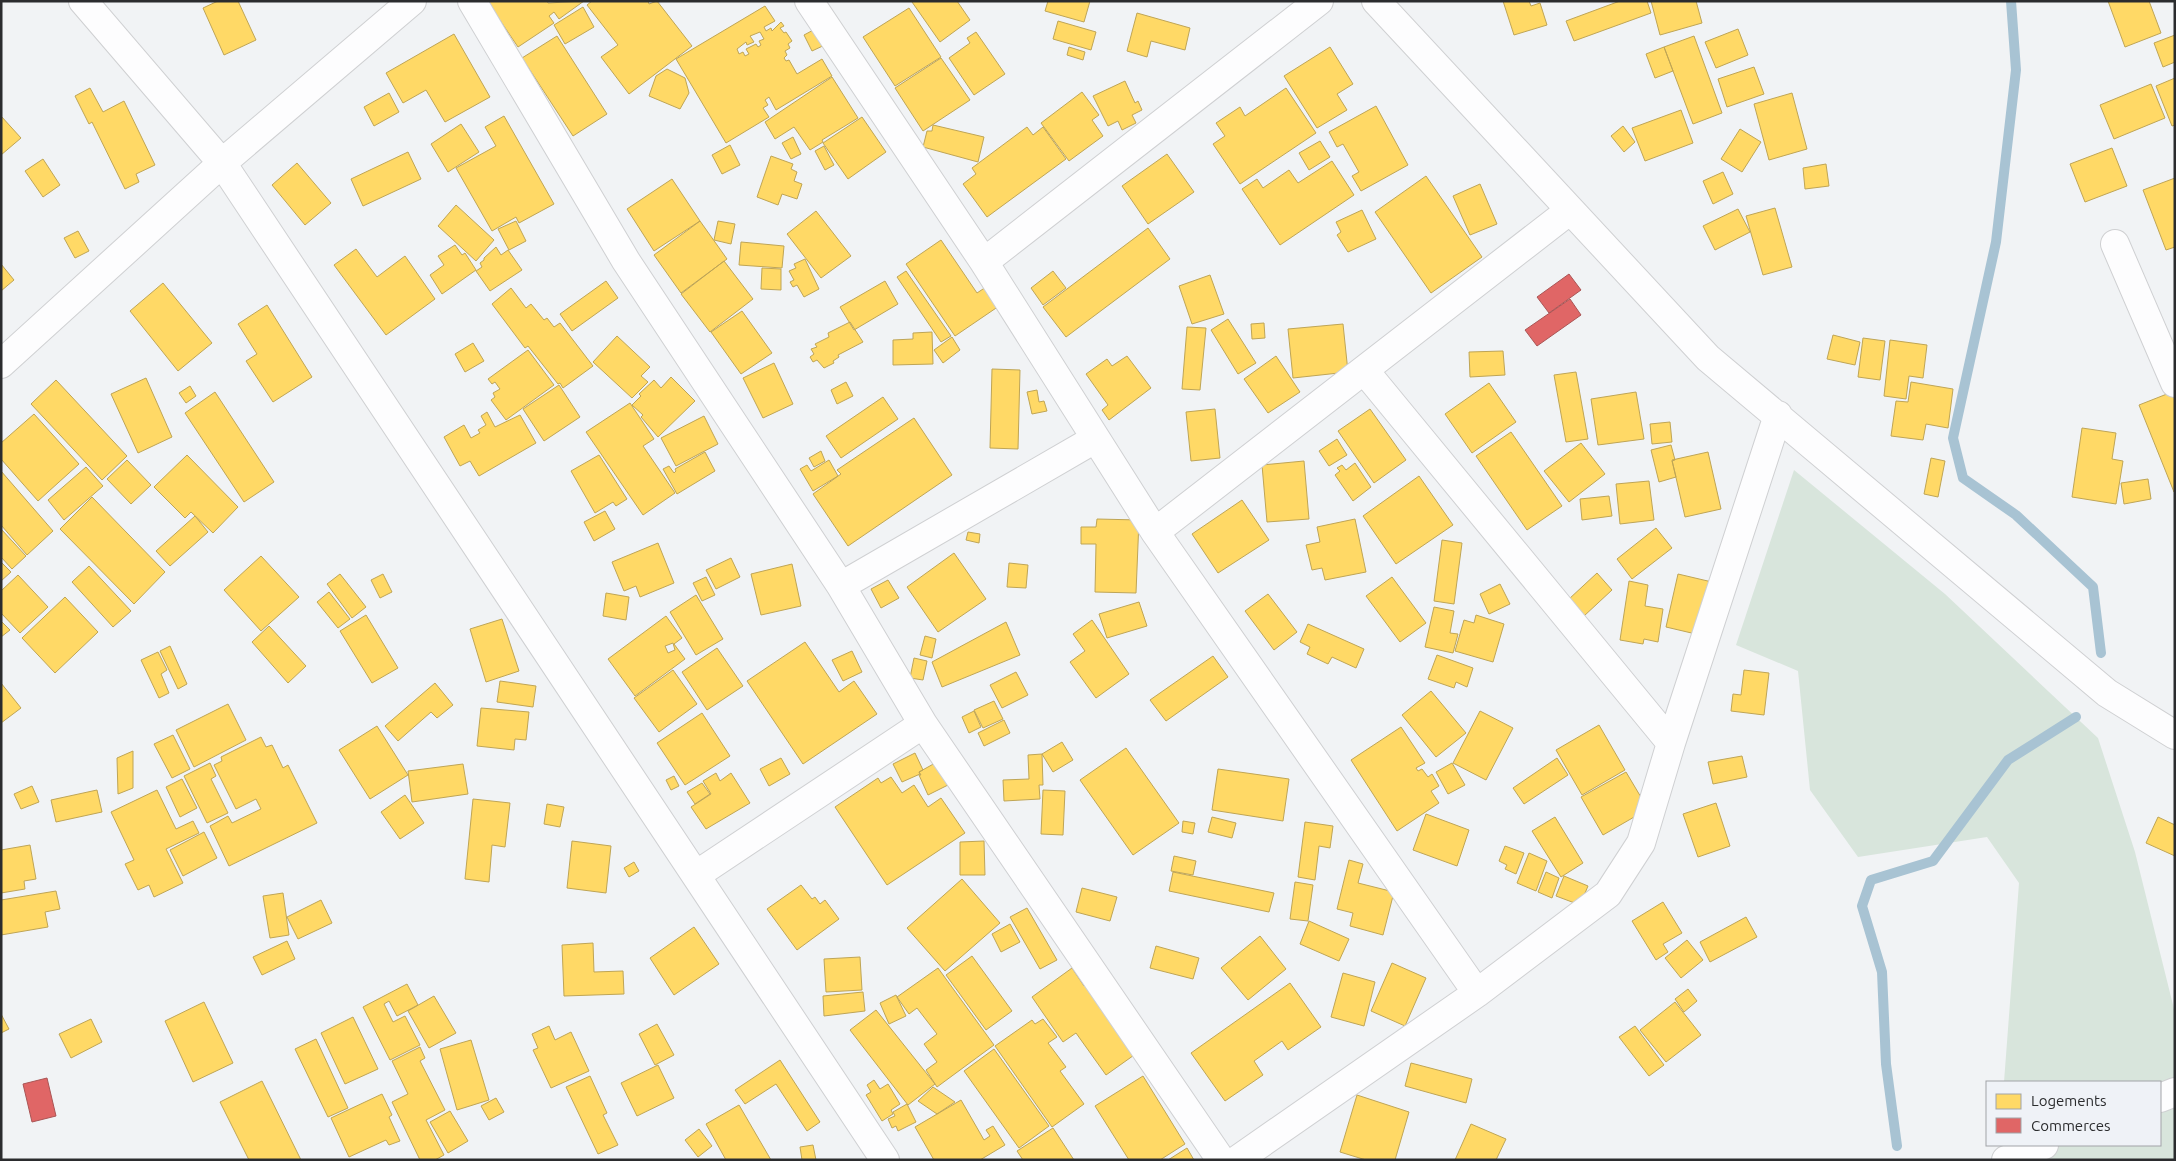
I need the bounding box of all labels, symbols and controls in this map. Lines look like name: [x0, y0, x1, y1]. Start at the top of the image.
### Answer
legend: [1986, 1081, 2161, 1146]
text: Logements: [2031, 1092, 2107, 1109]
text: Commerces: [2031, 1117, 2111, 1134]

